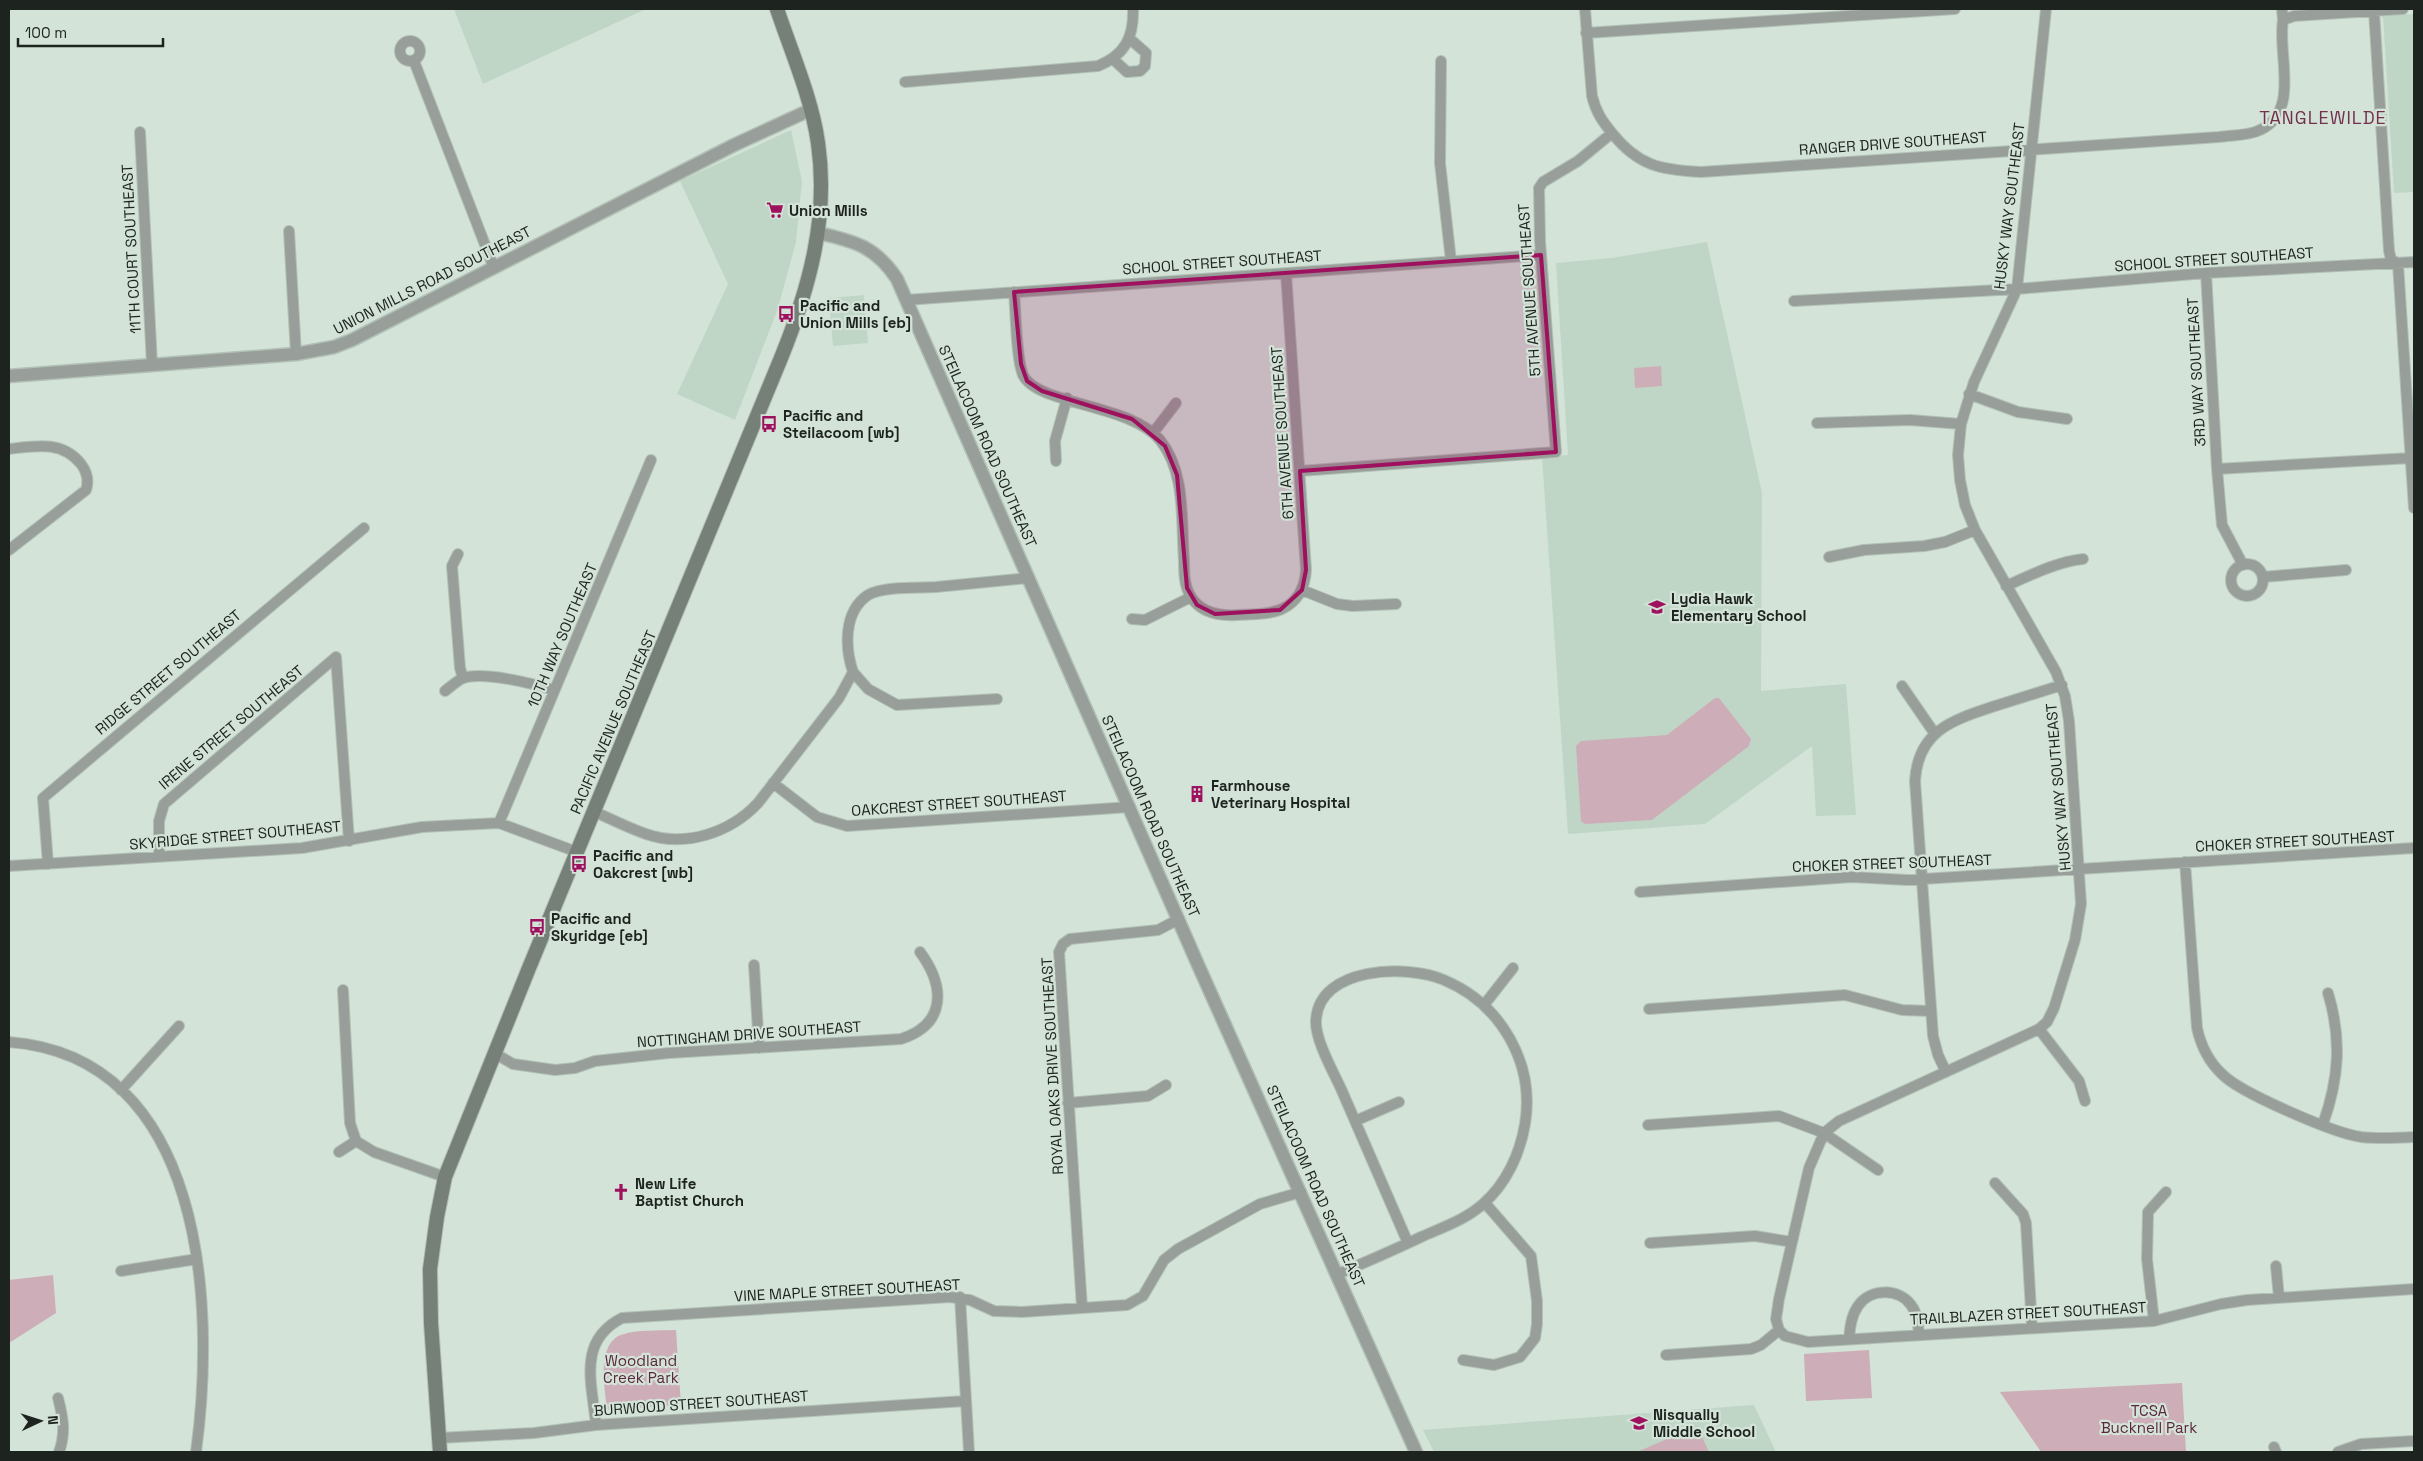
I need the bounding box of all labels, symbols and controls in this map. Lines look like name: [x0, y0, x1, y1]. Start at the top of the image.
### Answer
scale bar: [18, 15, 162, 47]
text: 100 m: [25, 23, 67, 42]
district label: TANGLEWILDE: [2259, 106, 2387, 129]
street label: HUSKY WAY SOUTHEAST: [1989, 121, 2029, 291]
street label: RANGER DRIVE SOUTHEAST: [1798, 127, 1988, 159]
street label: 11TH COURT SOUTHEAST: [117, 164, 145, 334]
supermarket icon: Union Mills: [765, 200, 785, 220]
place label: Union Mills: [789, 201, 868, 220]
street label: 5TH AVENUE SOUTHEAST: [1513, 203, 1545, 377]
street label: UNION MILLS ROAD SOUTHEAST: [330, 222, 534, 338]
street label: SCHOOL STREET SOUTHEAST: [2114, 243, 2315, 275]
street label: SCHOOL STREET SOUTHEAST: [1122, 246, 1323, 278]
place label: Pacific and Union Mills [eb]: [800, 296, 911, 332]
street label: 3RD WAY SOUTHEAST: [2183, 297, 2209, 447]
bus stop icon: Pacific and Union Mills [eb]: [776, 304, 796, 324]
street label: STEILACOOM ROAD SOUTHEAST: [935, 342, 1041, 550]
street label: 6TH AVENUE SOUTHEAST: [1266, 346, 1298, 520]
place label: Pacific and Steilacoom [wb]: [783, 406, 900, 442]
bus stop icon: Pacific and Steilacoom [wb]: [759, 414, 779, 434]
street label: 10TH WAY SOUTHEAST: [523, 560, 601, 710]
place label: Lydia Hawk Elementary School: [1671, 589, 1806, 625]
school or university icon: Lydia Hawk Elementary School: [1647, 597, 1667, 617]
street label: RIDGE STREET SOUTHEAST: [91, 605, 245, 739]
street label: PACIFIC AVENUE SOUTHEAST: [566, 627, 660, 817]
street label: IRENE STREET SOUTHEAST: [155, 661, 307, 793]
street label: HUSKY WAY SOUTHEAST: [2041, 702, 2075, 872]
street label: STEILACOOM ROAD SOUTHEAST: [1098, 712, 1204, 920]
place label: Farmhouse Veterinary Hospital: [1211, 776, 1350, 812]
building icon: Farmhouse Veterinary Hospital: [1187, 784, 1207, 804]
street label: OAKCREST STREET SOUTHEAST: [851, 786, 1068, 820]
street label: SKYRIDGE STREET SOUTHEAST: [128, 816, 342, 854]
street label: CHOKER STREET SOUTHEAST: [2195, 826, 2395, 856]
place label: Pacific and Oakcrest [wb]: [593, 846, 693, 882]
street label: CHOKER STREET SOUTHEAST: [1792, 850, 1992, 876]
bus stop icon: Pacific and Oakcrest [wb]: [569, 854, 589, 874]
place label: Pacific and Skyridge [eb]: [551, 909, 648, 945]
bus stop icon: Pacific and Skyridge [eb]: [527, 917, 547, 937]
street label: ROYAL OAKS DRIVE SOUTHEAST: [1037, 957, 1067, 1175]
street label: NOTTINGHAM DRIVE SOUTHEAST: [636, 1017, 862, 1051]
street label: STEILACOOM ROAD SOUTHEAST: [1263, 1082, 1369, 1290]
place label: New Life Baptist Church: [635, 1174, 744, 1210]
church icon: New Life Baptist Church: [611, 1182, 631, 1202]
street label: VINE MAPLE STREET SOUTHEAST: [733, 1275, 961, 1305]
street label: TRAILBLAZER STREET SOUTHEAST: [1909, 1297, 2147, 1329]
park label: Woodland Creek Park: [603, 1351, 679, 1387]
street label: BURWOOD STREET SOUTHEAST: [593, 1386, 809, 1420]
north arrow: [15, 1396, 65, 1446]
park label: TCSA Bucknell Park: [2101, 1401, 2197, 1437]
place label: Nisqually Middle School: [1653, 1405, 1755, 1441]
school or university icon: Nisqually Middle School: [1629, 1413, 1649, 1433]
text: N: [44, 1415, 62, 1425]

